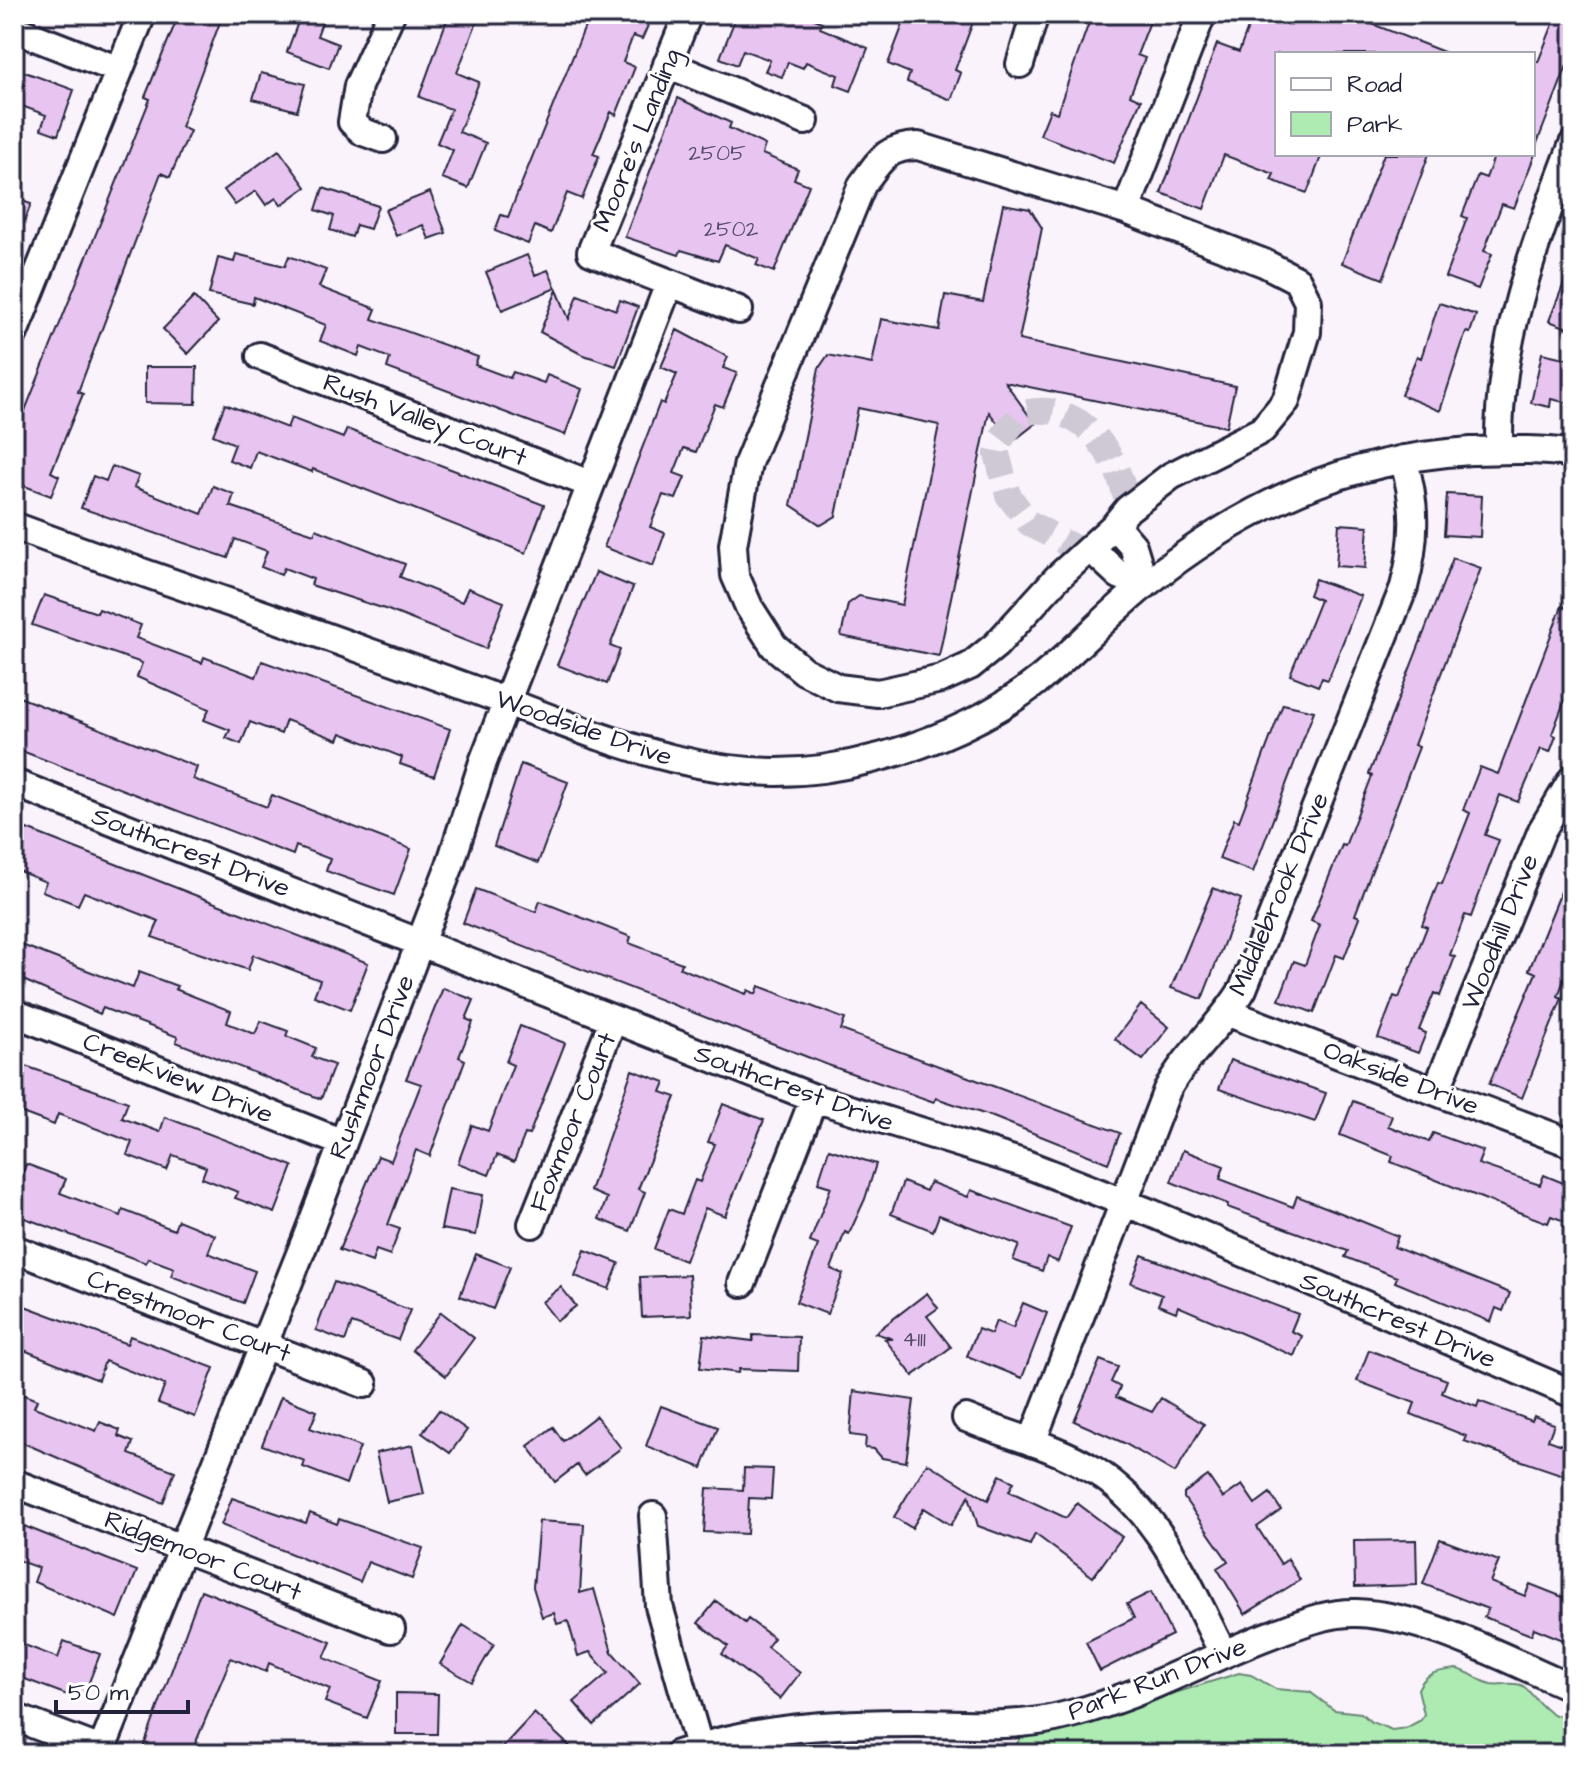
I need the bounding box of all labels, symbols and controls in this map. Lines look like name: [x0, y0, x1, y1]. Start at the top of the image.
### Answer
street label: Moore's Landing: [584, 43, 692, 238]
legend: [1275, 52, 1535, 156]
text: Road: [1347, 68, 1402, 102]
text: Park: [1347, 108, 1403, 142]
house number: 2505: [688, 138, 746, 169]
house number: 2502: [704, 214, 759, 245]
street label: Rush Valley Court: [317, 365, 533, 477]
street label: Woodside Drive: [491, 681, 677, 775]
street label: Middlebrook Drive: [1220, 787, 1338, 1001]
street label: Southcrest Drive: [87, 798, 295, 906]
street label: Woodhill Drive: [1452, 849, 1548, 1015]
street label: Rushmoor Drive: [320, 970, 424, 1164]
street label: Creekview Drive: [77, 1023, 279, 1133]
street label: Foxmoor Court: [521, 1027, 625, 1217]
street label: Oakside Drive: [1318, 1032, 1484, 1124]
street label: Southcrest Drive: [689, 1035, 899, 1141]
street label: Crestmoor Court: [82, 1261, 297, 1372]
street label: Southcrest Drive: [1295, 1263, 1501, 1377]
house number: 4111: [902, 1324, 926, 1355]
street label: Ridgemoor Court: [98, 1502, 307, 1612]
street label: Park Run Drive: [1063, 1628, 1251, 1730]
scale bar: [56, 1664, 188, 1714]
text: 50 m: [68, 1676, 129, 1710]

